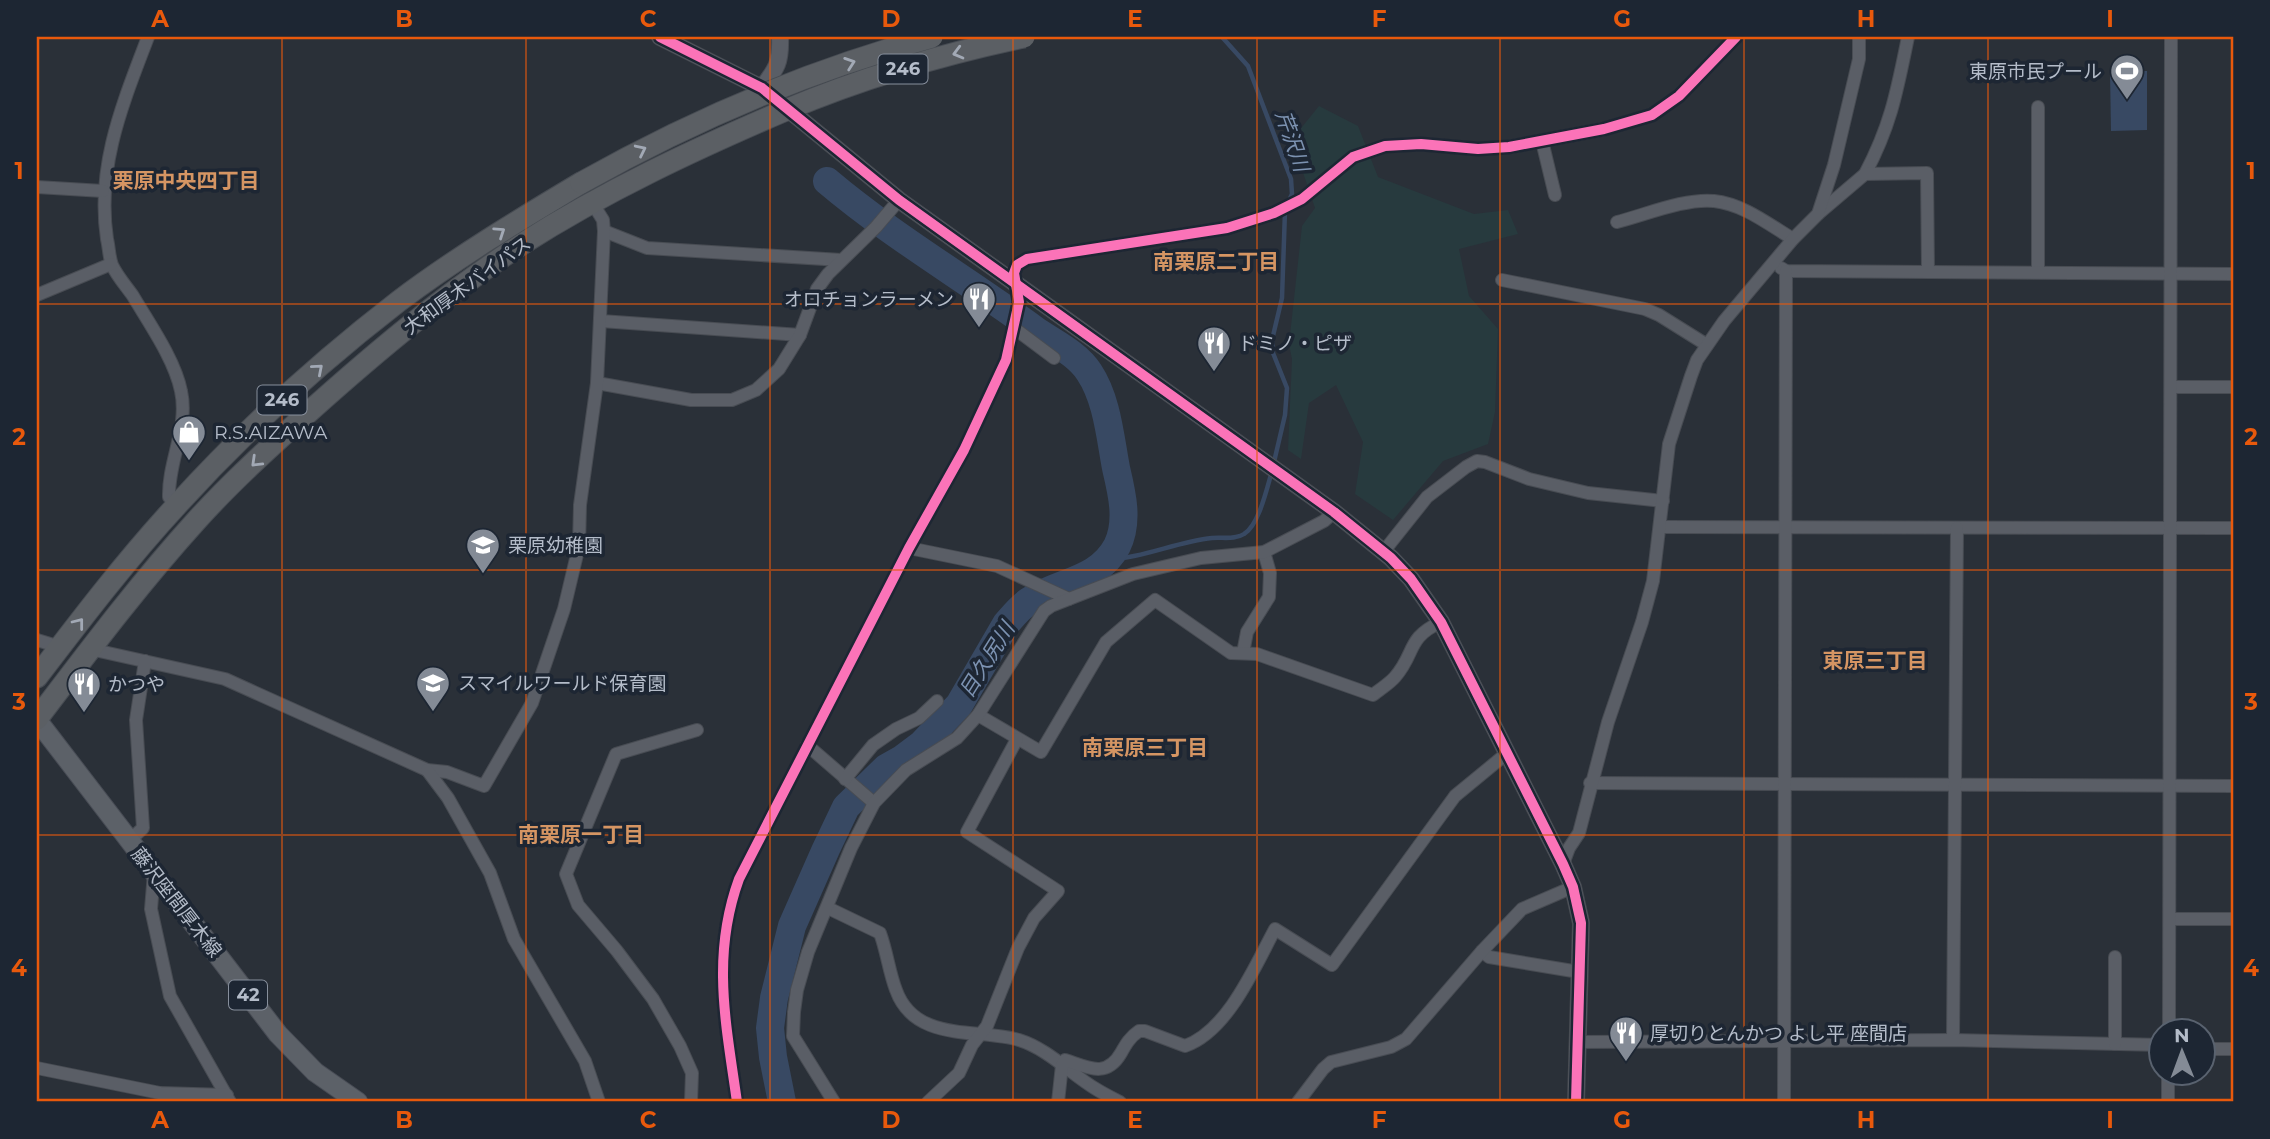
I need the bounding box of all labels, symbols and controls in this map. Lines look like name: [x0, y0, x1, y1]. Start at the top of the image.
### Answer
text: A: [150, 5, 169, 33]
text: B: [395, 5, 413, 33]
text: C: [640, 5, 657, 33]
text: D: [882, 5, 901, 33]
text: E: [1127, 5, 1143, 33]
text: F: [1372, 5, 1387, 33]
text: G: [1613, 5, 1631, 33]
text: H: [1857, 5, 1875, 33]
text: I: [2106, 5, 2114, 33]
one-way arrow: [952, 44, 964, 59]
sports icon: 東原市民プール: [2108, 52, 2146, 101]
road number: 246: [878, 55, 928, 84]
one-way arrow: [844, 57, 856, 71]
place label: 東原市民プール: [1969, 60, 2102, 83]
water label: 芹沢川: [1270, 107, 1315, 177]
one-way arrow: [633, 145, 646, 159]
text: 1: [14, 157, 24, 185]
text: 1: [2246, 157, 2256, 185]
district label: 栗原中央四丁目: [113, 168, 260, 193]
one-way arrow: [492, 228, 505, 241]
street label: 大和厚木バイパス: [399, 232, 535, 339]
district label: 南栗原二丁目: [1153, 249, 1279, 274]
restaurant icon: オロチョンラーメン: [960, 280, 998, 329]
place label: オロチョンラーメン: [784, 288, 954, 311]
restaurant icon: ドミノ・ピザ: [1195, 324, 1233, 373]
place label: ドミノ・ピザ: [1238, 332, 1352, 355]
one-way arrow: [310, 364, 323, 377]
road number: 246: [258, 386, 306, 414]
shop icon: R.S.AIZAWA: [170, 413, 208, 462]
place label: R.S.AIZAWA: [214, 421, 328, 444]
text: 2: [12, 423, 26, 451]
text: 2: [2244, 423, 2258, 451]
one-way arrow: [251, 453, 264, 466]
school or university icon: 栗原幼稚園: [464, 526, 502, 575]
place label: 栗原幼稚園: [508, 534, 603, 557]
water label: 目久尻川: [954, 616, 1020, 702]
one-way arrow: [70, 619, 83, 631]
district label: 東原三丁目: [1823, 648, 1928, 673]
school or university icon: スマイルワールド保育園: [414, 664, 452, 713]
restaurant icon: かつや: [65, 665, 103, 714]
place label: スマイルワールド保育園: [458, 672, 666, 695]
place label: かつや: [108, 673, 165, 696]
text: 3: [11, 688, 26, 716]
text: 3: [2243, 688, 2258, 716]
district label: 南栗原三丁目: [1082, 735, 1208, 760]
district label: 南栗原一丁目: [518, 822, 644, 847]
street label: 藤沢座間厚木線: [127, 843, 227, 962]
text: 4: [11, 954, 27, 982]
text: 4: [2243, 954, 2259, 982]
road number: 42: [229, 980, 267, 1010]
restaurant icon: 厚切りとんかつ よし平 座間店: [1607, 1014, 1645, 1063]
north arrow: [2148, 1016, 2218, 1086]
place label: 厚切りとんかつ よし平 座間店: [1650, 1022, 1907, 1045]
text: N: [2174, 1024, 2190, 1047]
text: A: [150, 1106, 169, 1134]
text: B: [395, 1106, 413, 1134]
text: C: [640, 1106, 657, 1134]
text: D: [882, 1106, 901, 1134]
text: E: [1127, 1106, 1143, 1134]
text: F: [1372, 1106, 1387, 1134]
text: G: [1613, 1106, 1631, 1134]
text: H: [1857, 1106, 1875, 1134]
text: I: [2106, 1106, 2114, 1134]

